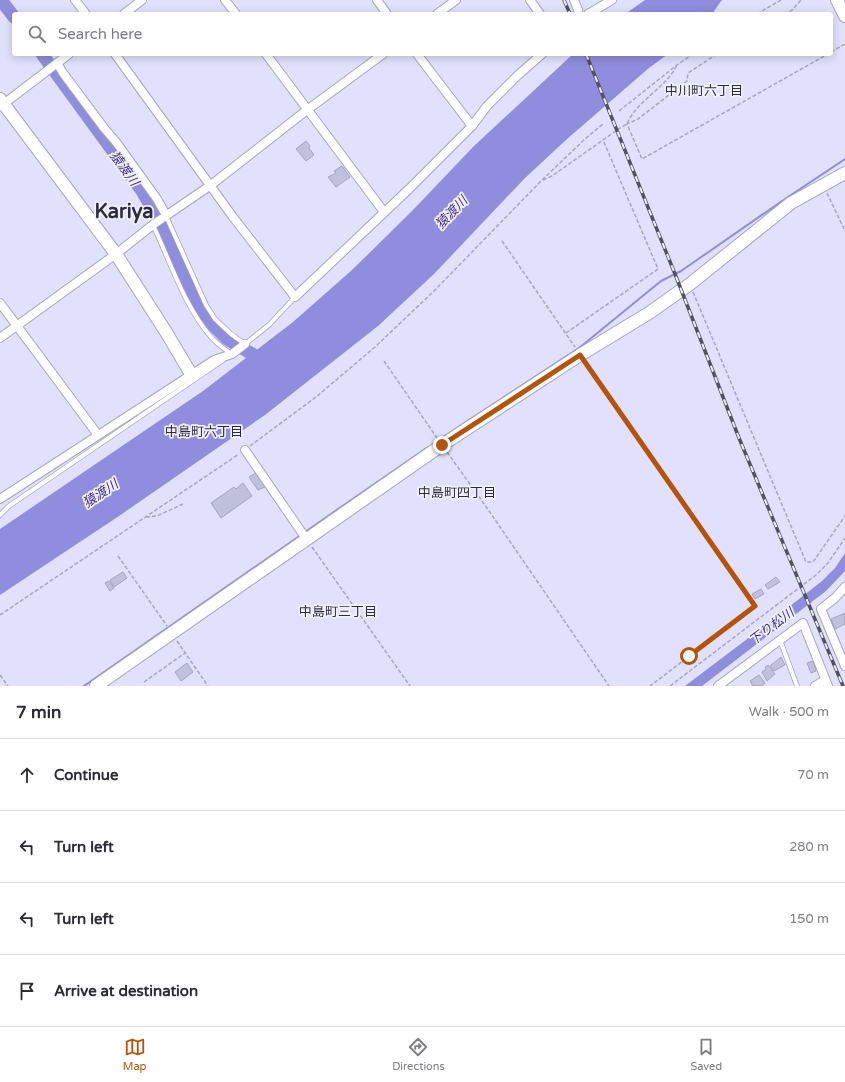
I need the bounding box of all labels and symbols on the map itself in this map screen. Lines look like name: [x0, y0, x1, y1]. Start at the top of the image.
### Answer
district label: 中川町六丁目: [665, 83, 743, 99]
water label: 猿渡川: [106, 148, 143, 191]
water label: 猿渡川: [432, 192, 472, 232]
district label: Kariya: [94, 200, 154, 224]
district label: 中島町六丁目: [165, 424, 243, 440]
route end: [433, 436, 451, 454]
water label: 猿渡川: [80, 475, 123, 511]
district label: 中島町四丁目: [418, 485, 496, 501]
district label: 中島町三丁目: [299, 604, 377, 620]
water label: 下り松川: [746, 604, 799, 649]
route start: [680, 647, 698, 665]

